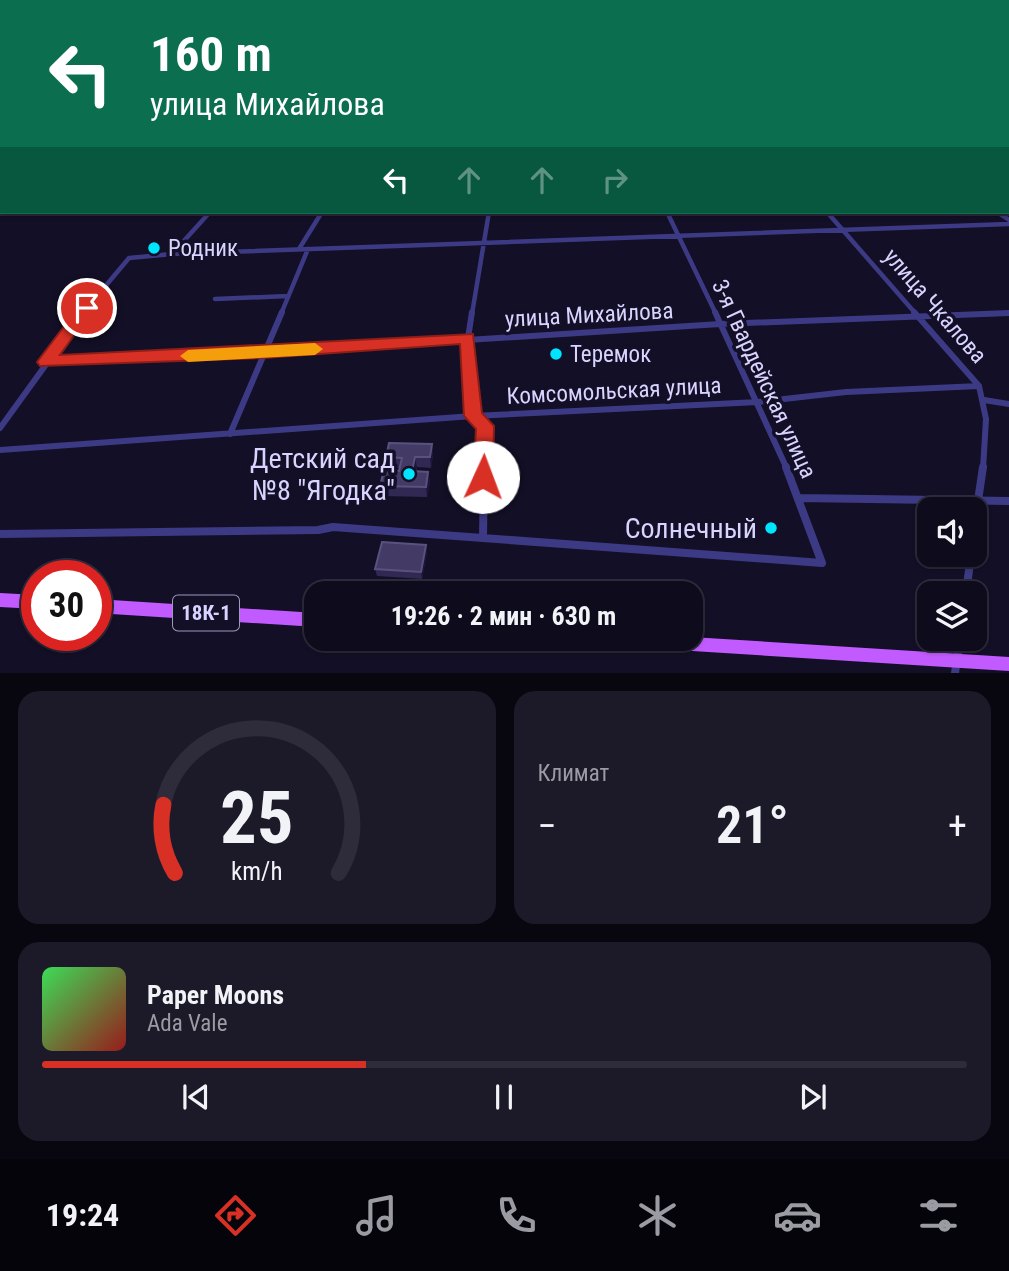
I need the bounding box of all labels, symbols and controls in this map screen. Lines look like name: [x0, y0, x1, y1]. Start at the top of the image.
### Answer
text: 160 m: [150, 26, 272, 83]
icon: left: [35, 28, 126, 119]
text: улица Михайлова: [150, 85, 385, 123]
icon: left: [377, 161, 415, 199]
icon: ahead: [450, 161, 488, 199]
icon: ahead: [523, 161, 561, 199]
icon: right: [596, 161, 634, 199]
place label: Родник: [168, 235, 238, 262]
marker: Родник: [146, 240, 162, 256]
street label: улица Чкалова: [878, 243, 992, 369]
street label: 3-я Гвардейская улица: [706, 275, 822, 483]
pin: [57, 278, 117, 338]
icon: arrive: [68, 289, 106, 327]
street label: улица Михайлова: [504, 297, 674, 333]
place label: Теремок: [570, 341, 651, 368]
marker: Теремок: [548, 346, 564, 362]
street label: Комсомольская улица: [506, 372, 722, 410]
position arrow: [446, 440, 520, 514]
place label: Детский сад №8 "Ягодка": [250, 442, 395, 507]
marker: Детский сад №8 "Ягодка": [401, 466, 417, 482]
map controls: [917, 497, 987, 651]
button: sound: [917, 497, 987, 567]
place label: Солнечный: [625, 512, 757, 545]
marker: Солнечный: [763, 520, 779, 536]
speed limit sign: 30: [21, 560, 112, 651]
button: layers: [917, 581, 987, 651]
road number: 18К-1: [173, 596, 239, 630]
text: 19:26 · 2 мин · 630 m: [391, 601, 616, 631]
text: Климат: [538, 760, 609, 787]
text: 25: [220, 776, 294, 862]
text: 21°: [716, 795, 789, 856]
text: −: [538, 804, 557, 848]
text: +: [948, 804, 967, 848]
text: km/h: [231, 857, 282, 886]
text: Paper Moons: [147, 980, 284, 1010]
text: Ada Vale: [147, 1010, 227, 1037]
icon: previous: [177, 1078, 215, 1116]
icon: pause: [485, 1078, 523, 1116]
icon: next: [794, 1078, 832, 1116]
icon: directions: [211, 1191, 260, 1240]
icon: music: [352, 1191, 401, 1240]
icon: phone: [492, 1191, 541, 1240]
icon: climate: [633, 1191, 682, 1240]
icon: car: [773, 1191, 822, 1240]
icon: filters: [914, 1191, 963, 1240]
text: 19:24: [46, 1196, 119, 1234]

